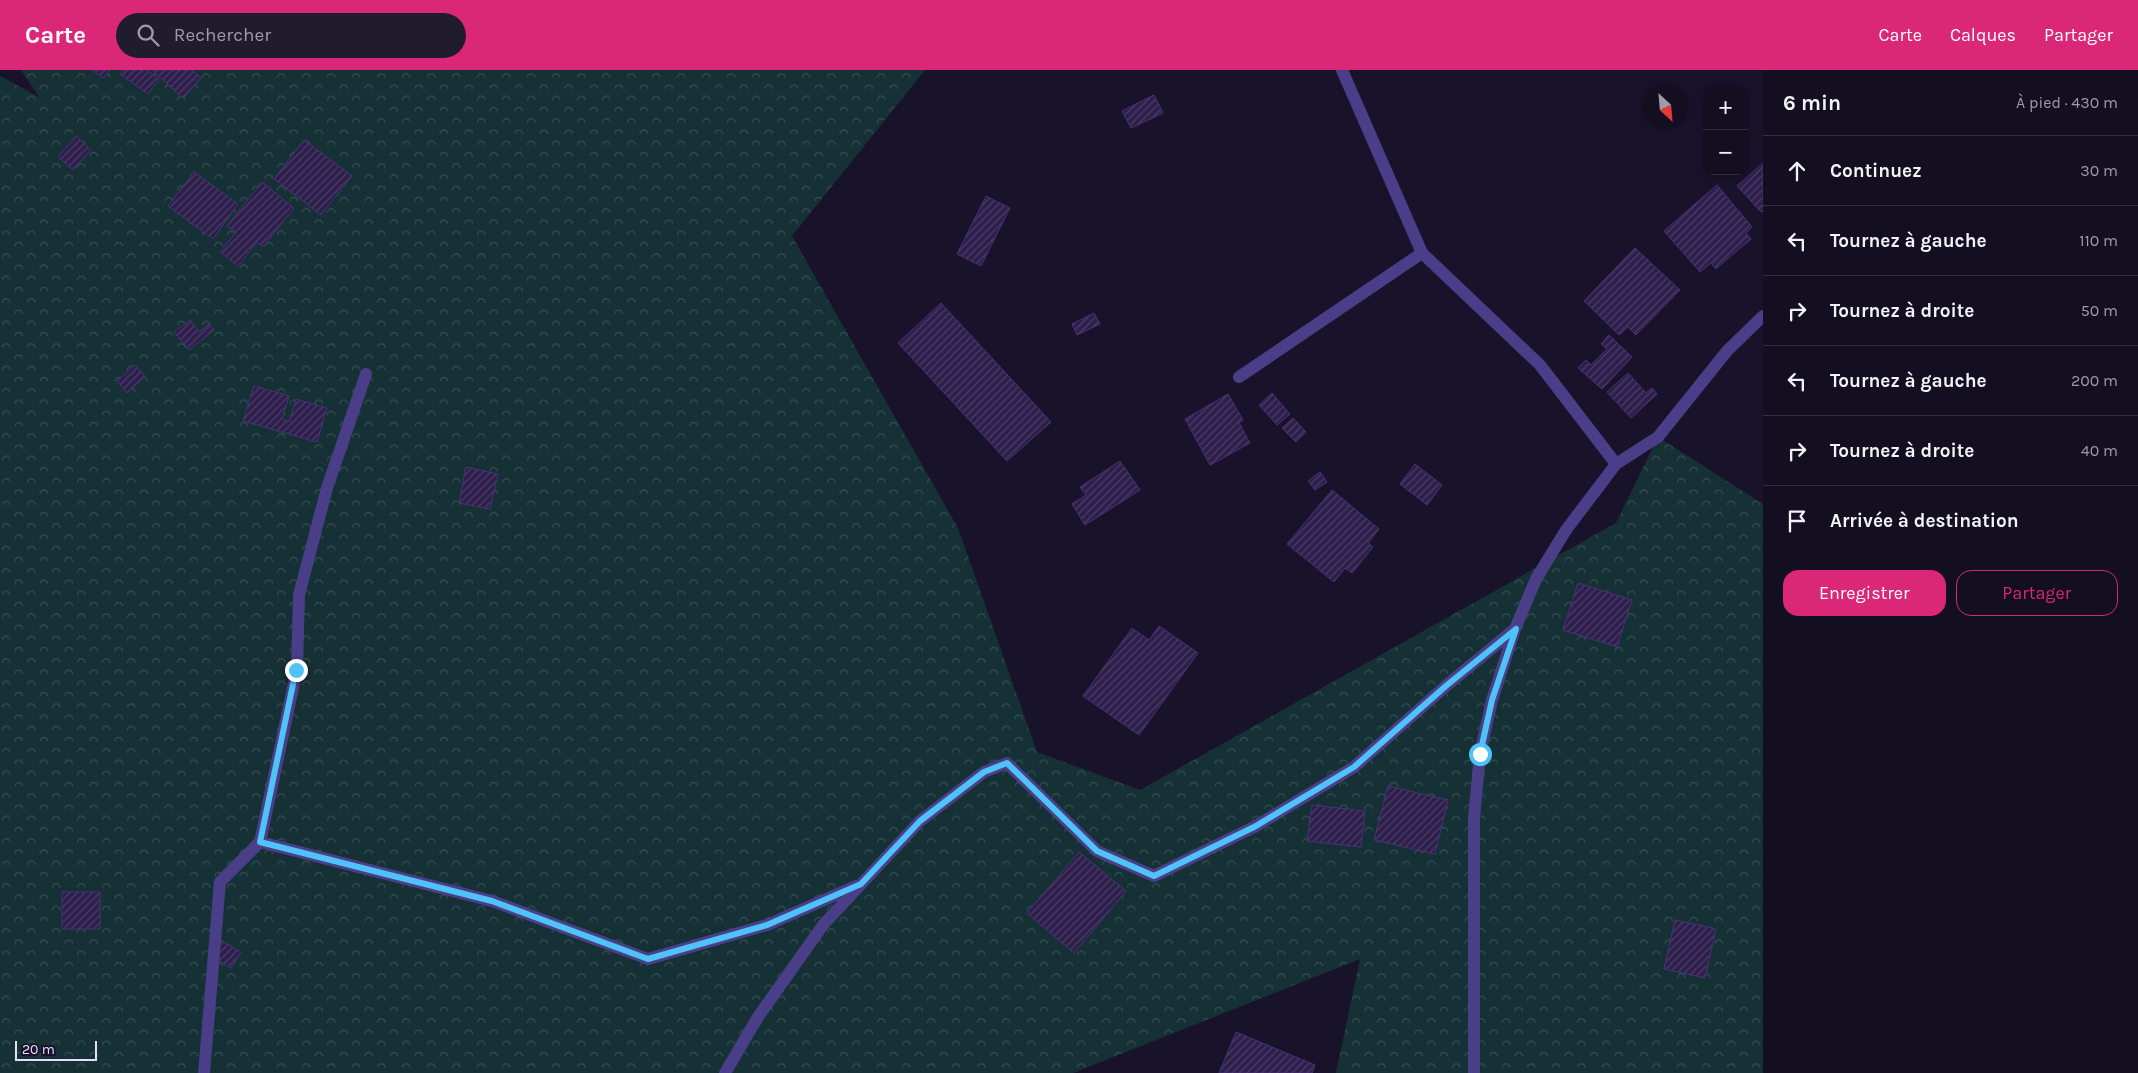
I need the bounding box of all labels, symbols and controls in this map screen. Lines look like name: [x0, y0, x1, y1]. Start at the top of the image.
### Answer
search box: [116, 13, 466, 58]
text: Carte: [25, 21, 86, 49]
icon: search: [134, 21, 162, 49]
text: Rechercher: [174, 24, 271, 46]
text: Carte: [1878, 24, 1922, 46]
text: Calques: [1950, 24, 2016, 46]
text: Partager: [2044, 24, 2113, 46]
north arrow: [1643, 85, 1688, 130]
map controls: [1703, 85, 1748, 175]
button: +: [1703, 85, 1748, 130]
text: 6 min: [1783, 91, 1841, 115]
text: À pied · 430 m: [2016, 93, 2118, 112]
button: −: [1703, 130, 1748, 175]
icon: ahead: [1783, 157, 1811, 185]
text: Continuez: [1830, 160, 1922, 182]
text: 30 m: [2080, 161, 2118, 180]
icon: left: [1783, 227, 1811, 255]
text: Tournez à gauche: [1830, 230, 1987, 252]
text: 110 m: [2079, 231, 2118, 250]
icon: right: [1783, 297, 1811, 325]
text: Tournez à droite: [1830, 300, 1974, 322]
text: 50 m: [2081, 301, 2118, 320]
icon: left: [1783, 367, 1811, 395]
text: Tournez à gauche: [1830, 370, 1987, 392]
text: 200 m: [2071, 371, 2118, 390]
icon: right: [1783, 437, 1811, 465]
text: Tournez à droite: [1830, 440, 1974, 462]
text: 40 m: [2081, 441, 2118, 460]
icon: arrive: [1783, 507, 1811, 535]
text: Arrivée à destination: [1830, 510, 2019, 532]
button: Enregistrer: [1783, 570, 1946, 616]
button: Partager: [1956, 570, 2118, 616]
route end: [285, 659, 308, 682]
route start: [1469, 743, 1492, 766]
scale bar: [15, 1038, 98, 1061]
text: 20 m: [22, 1041, 55, 1058]

